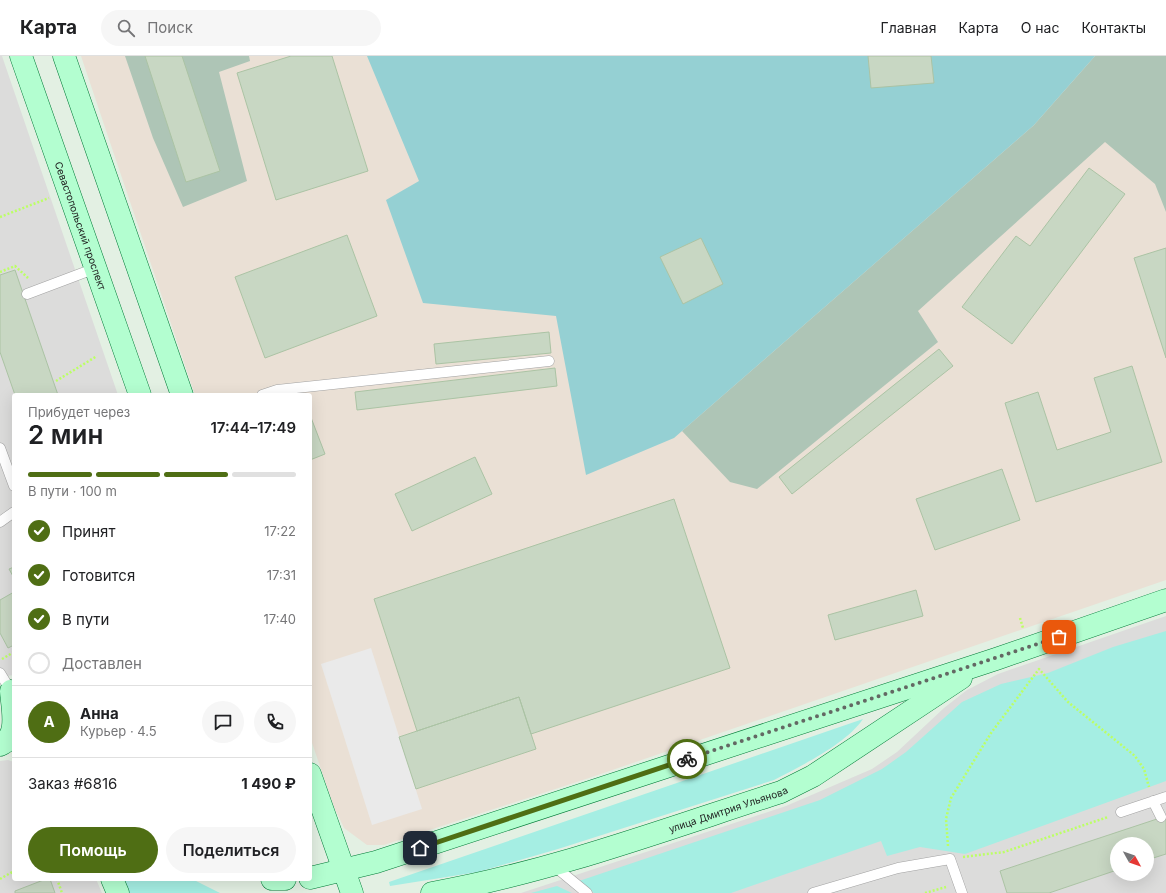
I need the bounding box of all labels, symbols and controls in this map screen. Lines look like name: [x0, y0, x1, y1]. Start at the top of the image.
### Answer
search box: [101, 10, 381, 46]
text: Карта: [20, 16, 77, 39]
icon: search: [115, 17, 137, 39]
text: Поиск: [147, 18, 193, 37]
text: Главная: [881, 19, 936, 36]
text: Карта: [958, 19, 999, 36]
text: О нас: [1021, 19, 1059, 36]
text: Контакты: [1081, 19, 1146, 36]
street label: Севастопольский проспект: [53, 160, 109, 292]
text: Прибудет через: [28, 404, 130, 420]
text: 17:44–17:49: [210, 418, 296, 437]
text: 2 мин: [28, 419, 103, 450]
text: В пути · 100 m: [28, 483, 117, 499]
icon: check: [28, 520, 50, 542]
text: Принят: [62, 522, 115, 541]
text: 17:22: [264, 523, 296, 539]
icon: check: [28, 564, 50, 586]
text: Готовится: [62, 566, 135, 585]
text: 17:31: [267, 567, 296, 583]
icon: check: [28, 608, 50, 630]
text: В пути: [62, 610, 109, 629]
text: 17:40: [263, 611, 296, 627]
pin: [1042, 620, 1076, 654]
icon: bag: [1048, 626, 1070, 648]
text: Доставлен: [62, 654, 142, 673]
button: chat: [202, 701, 244, 743]
button: phone: [254, 701, 296, 743]
text: Анна: [80, 704, 119, 723]
text: А: [43, 712, 55, 731]
text: Курьер · 4.5: [80, 723, 157, 739]
courier: [667, 739, 707, 779]
icon: bike: [676, 748, 698, 770]
text: Заказ #6816: [28, 774, 117, 793]
text: 1 490 ₽: [241, 774, 296, 793]
street label: улица Дмитрия Ульянова: [667, 784, 790, 835]
button: Помощь: [28, 827, 158, 873]
button: Поделиться: [166, 827, 296, 873]
pin: [403, 831, 437, 865]
icon: home: [409, 837, 431, 859]
north arrow: [1110, 837, 1154, 881]
map controls: [1110, 837, 1154, 881]

